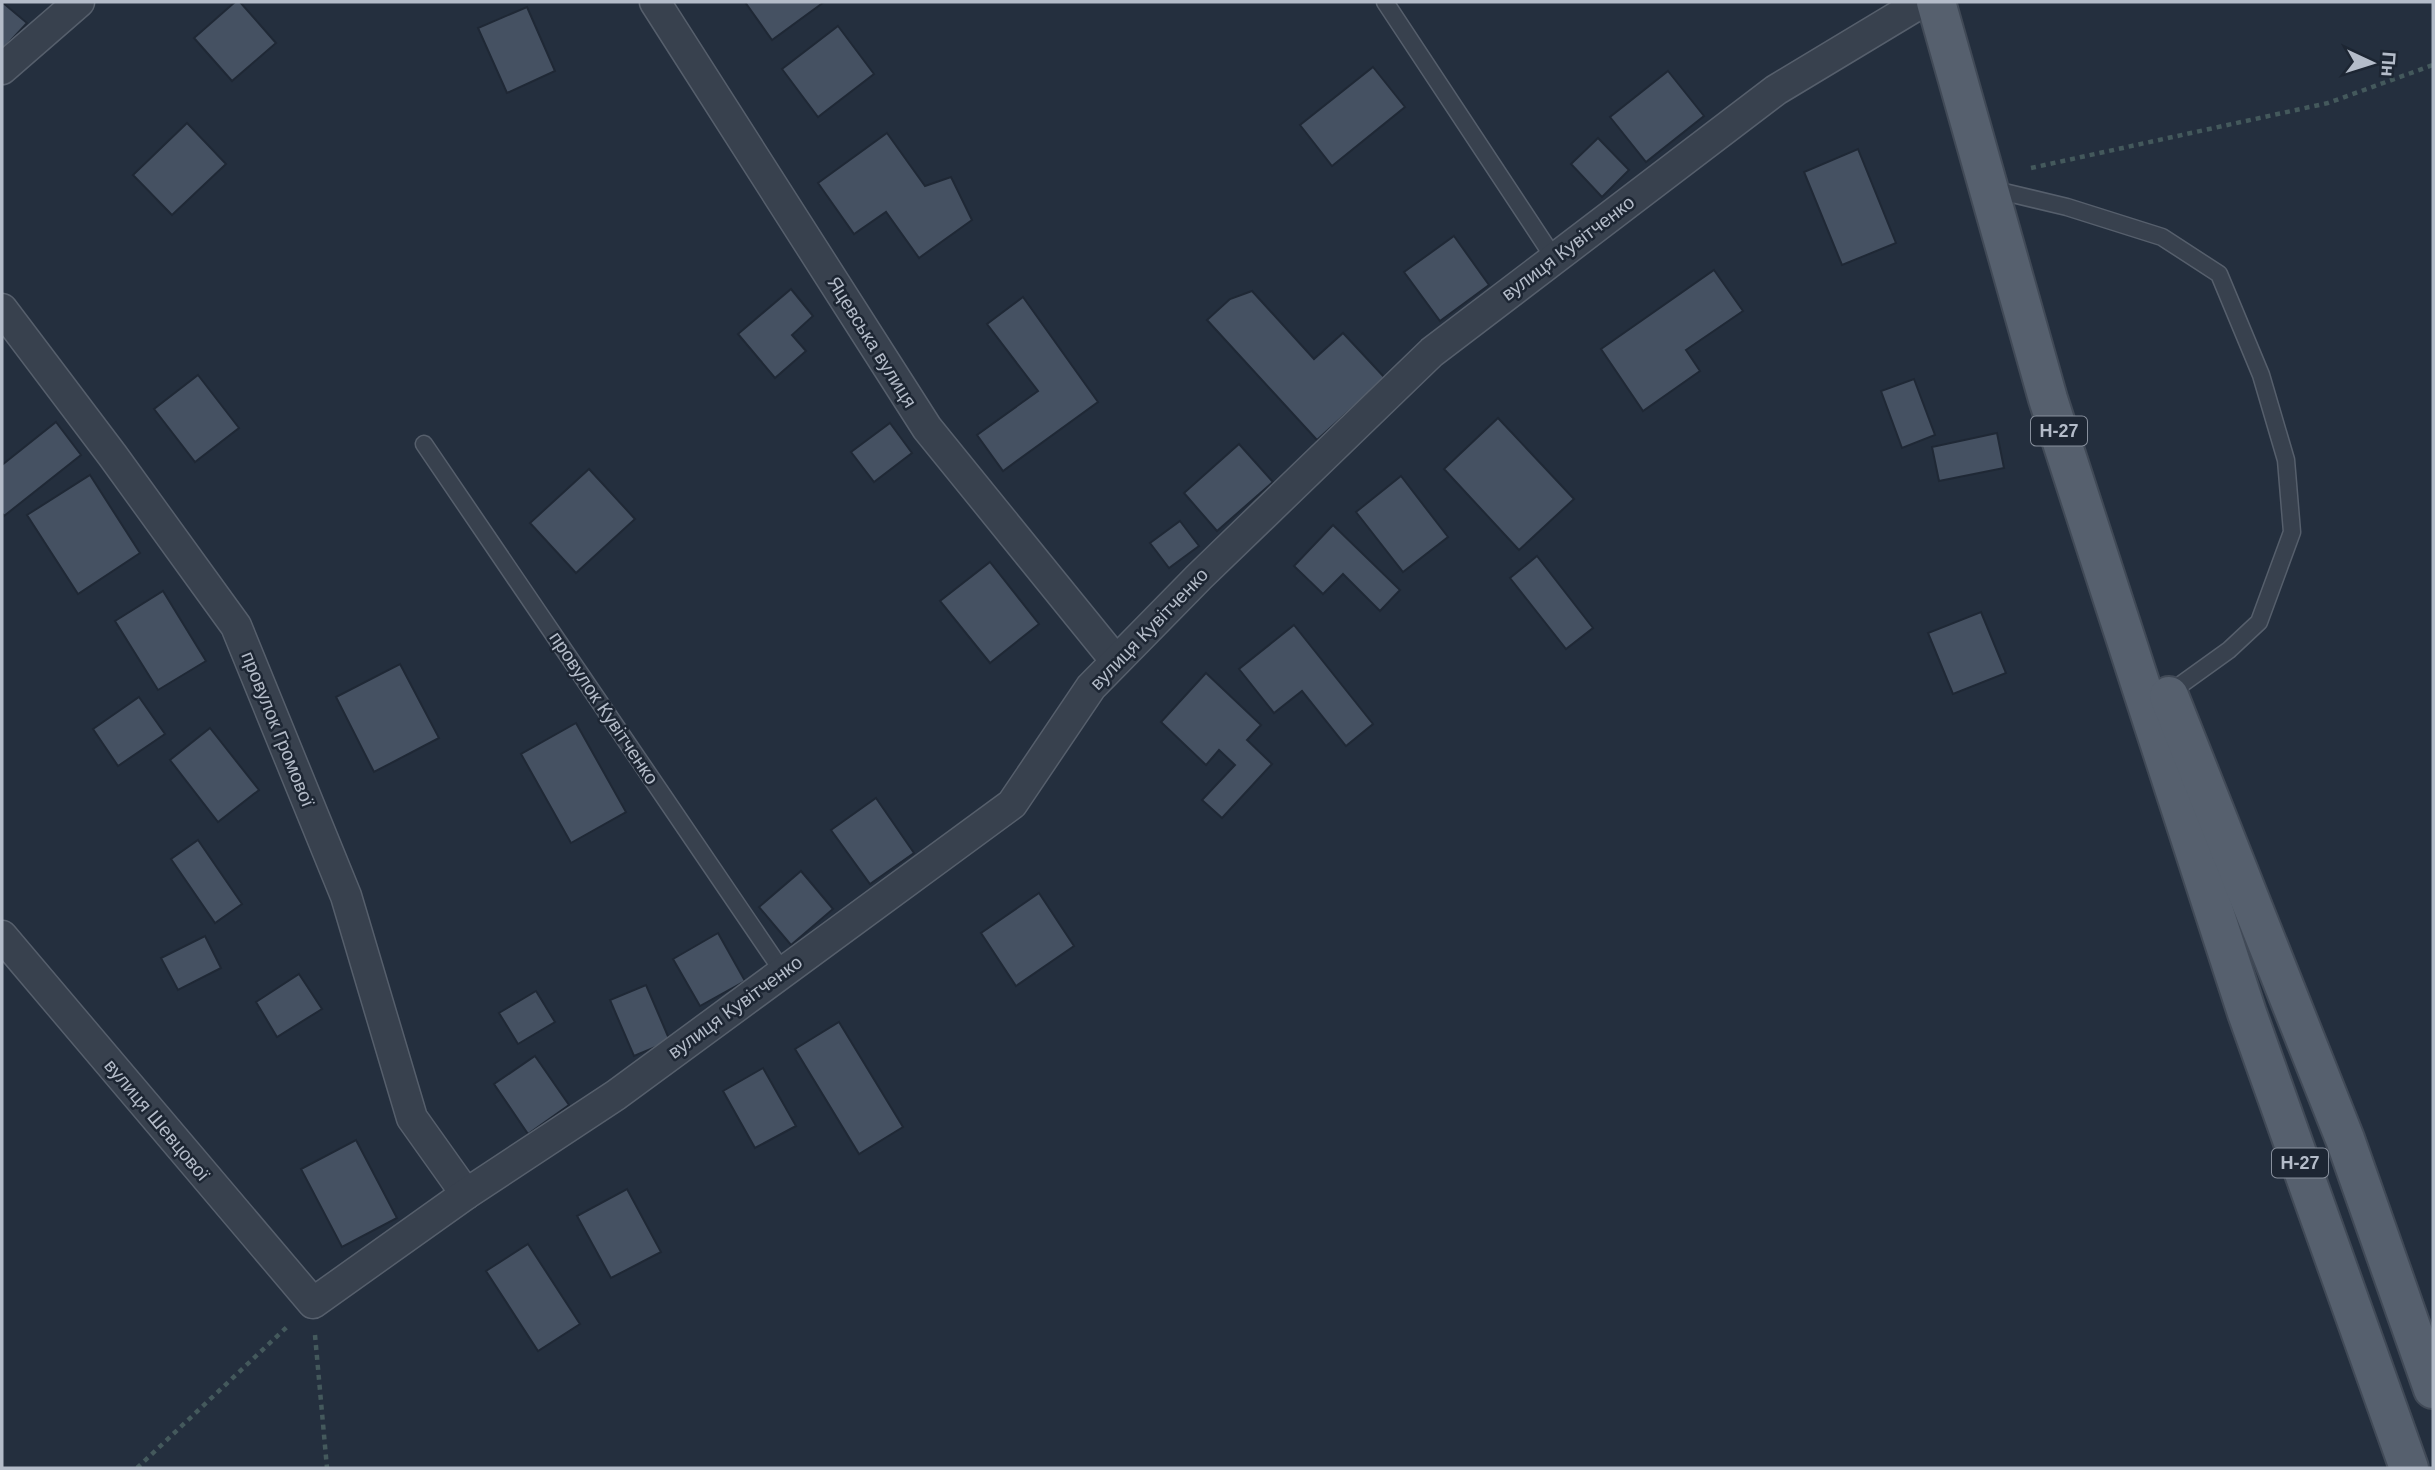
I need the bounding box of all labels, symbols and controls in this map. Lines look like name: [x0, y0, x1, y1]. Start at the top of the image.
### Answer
north arrow: [2337, 28, 2407, 98]
text: Пн: [2377, 51, 2400, 77]
street label: вулиця Кувітченко: [1498, 191, 1638, 305]
street label: Яцевська вулиця: [823, 273, 921, 411]
road number: Н-27: [2031, 416, 2087, 446]
street label: вулиця Кувітченко: [1086, 564, 1212, 694]
street label: провулок Кувітченко: [545, 628, 663, 788]
street label: провулок Громової: [237, 648, 319, 810]
street label: вулиця Кувітченко: [664, 951, 806, 1063]
street label: вулиця Шевцової: [100, 1055, 214, 1185]
road number: Н-27: [2272, 1148, 2328, 1178]

